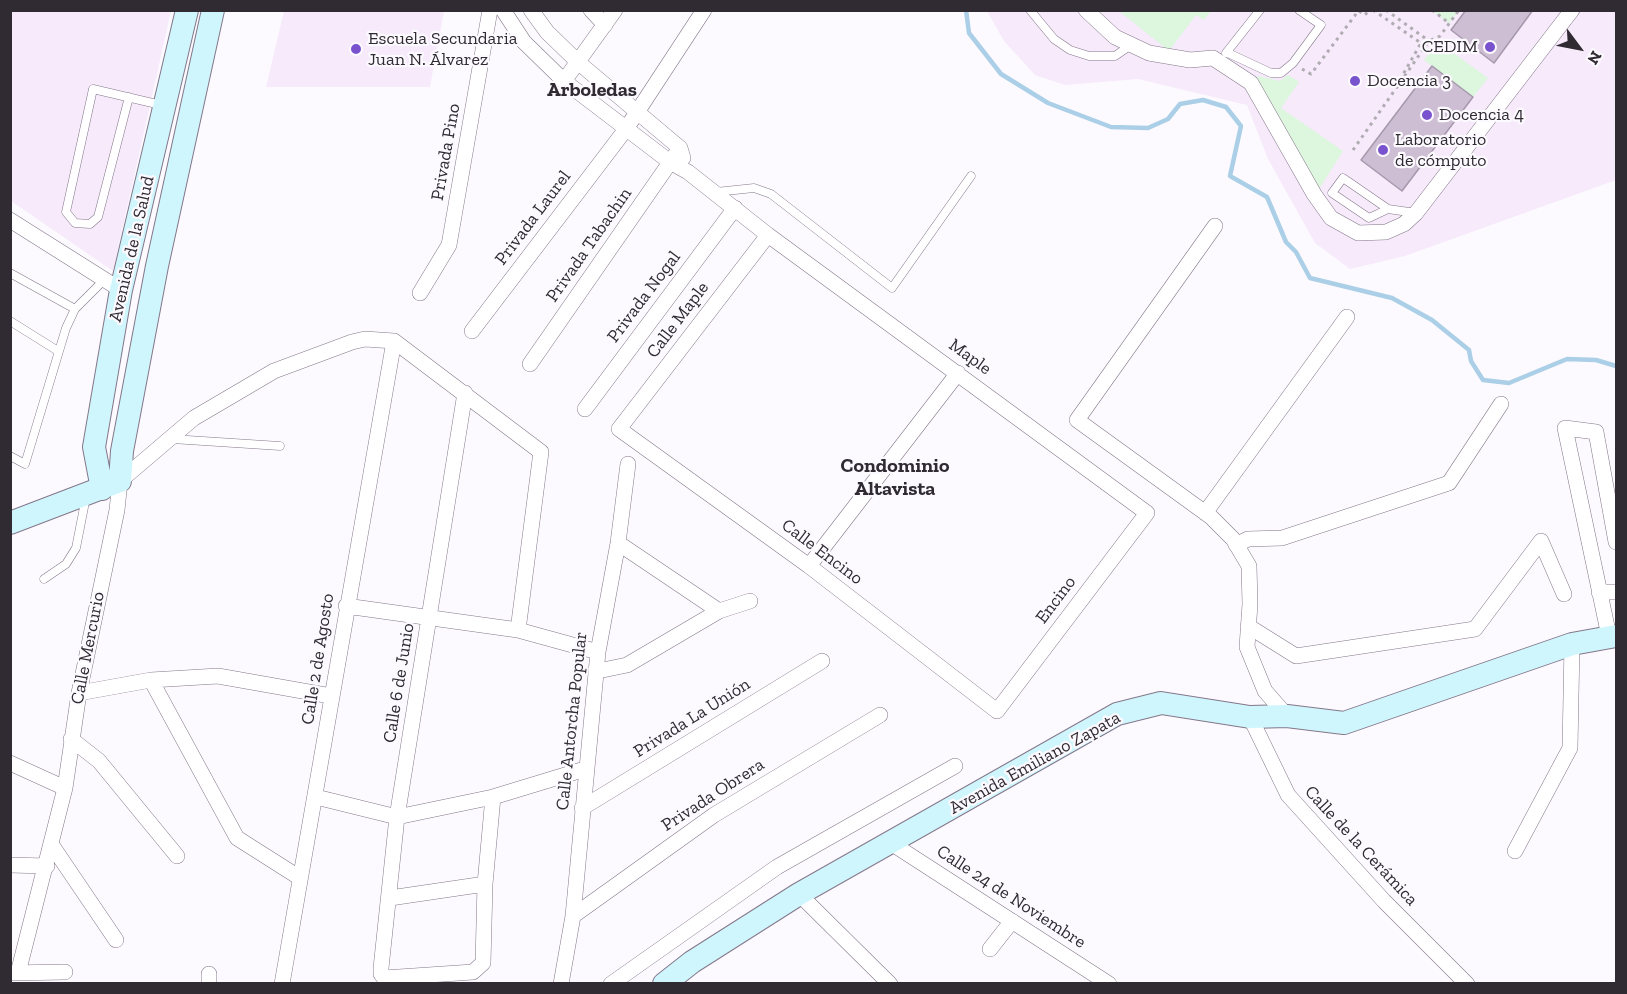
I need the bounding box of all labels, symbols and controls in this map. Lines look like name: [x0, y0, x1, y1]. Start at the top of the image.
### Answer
north arrow: [1549, 18, 1609, 78]
place label: Escuela Secundaria Juan N. Álvarez: [368, 28, 518, 70]
place label: CEDIM: [1422, 36, 1478, 58]
marker: CEDIM: [1483, 40, 1497, 54]
marker: Escuela Secundaria Juan N. Álvarez: [349, 42, 363, 56]
text: N: [1583, 48, 1606, 68]
place label: Docencia 3: [1367, 70, 1451, 92]
marker: Docencia 3: [1348, 74, 1362, 88]
district label: Arboledas: [547, 78, 637, 102]
street label: Privada Pino: [427, 102, 465, 202]
place label: Docencia 4: [1439, 104, 1524, 126]
marker: Docencia 4: [1420, 108, 1434, 122]
place label: Laboratorio de cómputo: [1395, 129, 1486, 172]
marker: Laboratorio de cómputo: [1376, 143, 1390, 157]
street label: Privada Laurel: [490, 167, 576, 269]
street label: Avenida de la Salud: [105, 174, 159, 324]
street label: Privada Tabachin: [542, 184, 636, 306]
street label: Privada Nogal: [603, 247, 685, 347]
street label: Calle Maple: [642, 278, 714, 362]
street label: Maple: [944, 334, 996, 380]
district label: Condominio Altavista: [841, 454, 949, 501]
street label: Calle Encino: [777, 514, 867, 590]
street label: Encino: [1031, 572, 1081, 628]
street label: Calle Mercurio: [67, 590, 109, 706]
street label: Calle 2 de Agosto: [297, 592, 339, 726]
street label: Calle 6 de Junio: [379, 622, 419, 744]
street label: Calle Antorcha Popular: [552, 631, 592, 811]
street label: Privada La Unión: [630, 674, 754, 762]
street label: Avenida Emiliano Zapata: [946, 707, 1124, 819]
street label: Privada Obrera: [658, 754, 768, 836]
street label: Calle de la Cerámica: [1300, 781, 1422, 911]
street label: Calle 24 de Noviembre: [932, 841, 1090, 953]

